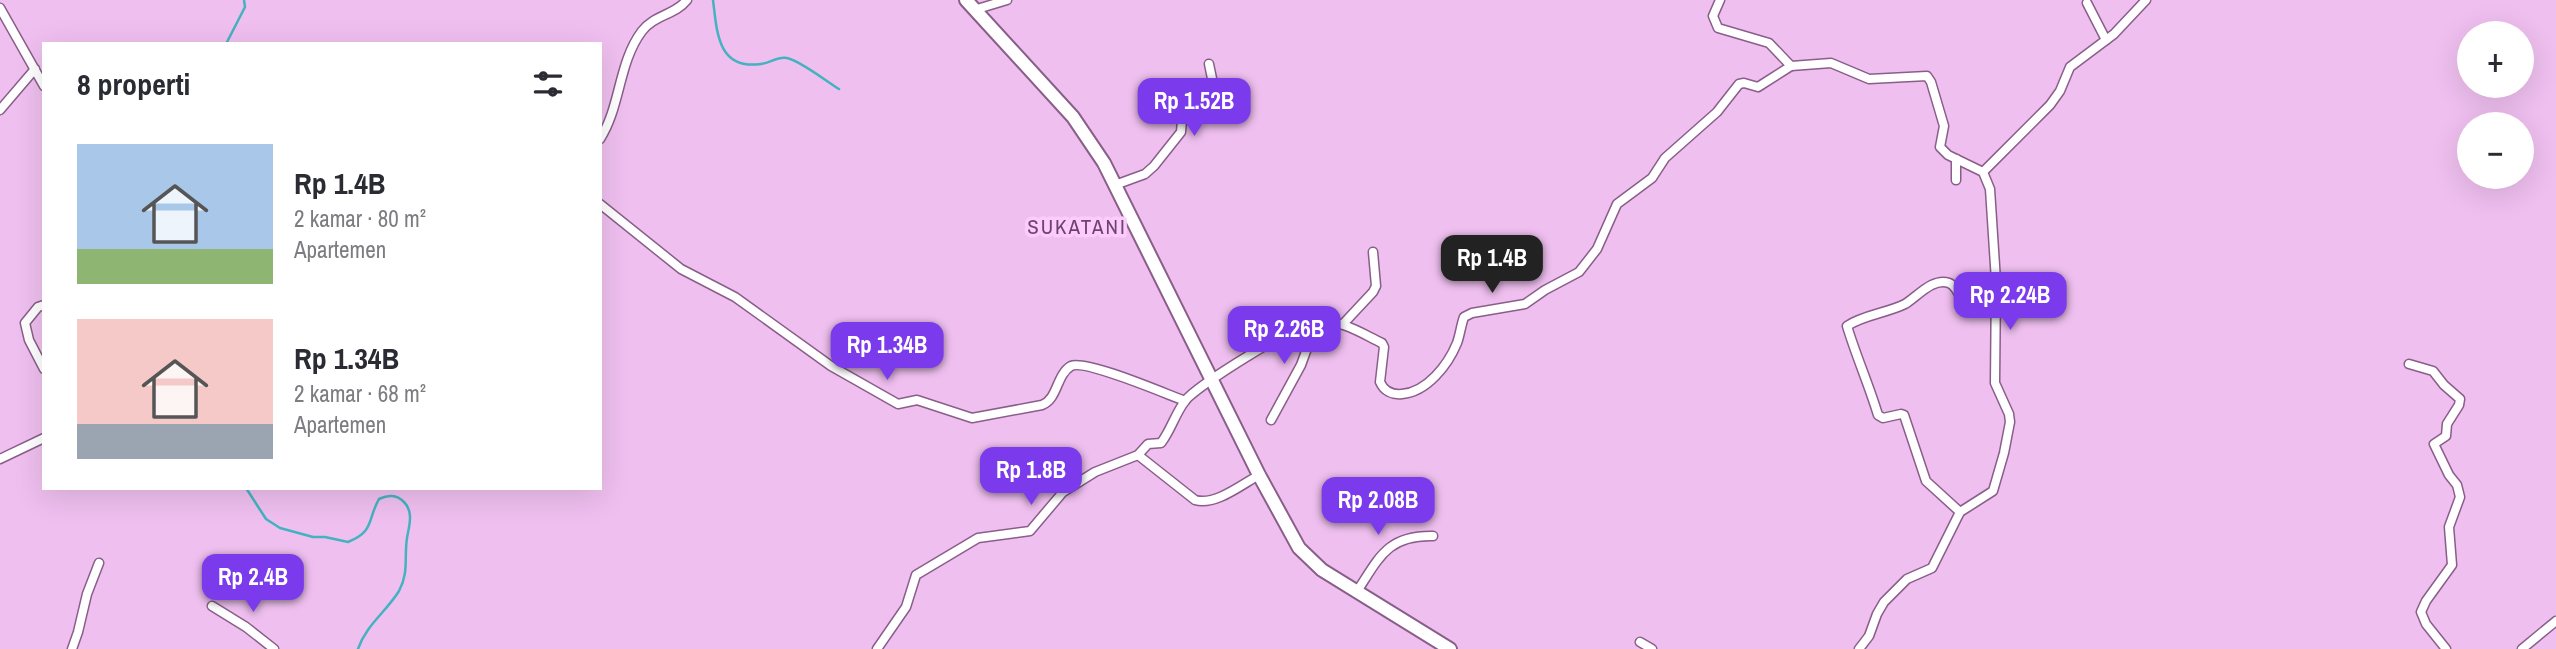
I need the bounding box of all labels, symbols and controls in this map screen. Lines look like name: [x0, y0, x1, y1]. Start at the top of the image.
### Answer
map controls: [2457, 21, 2534, 189]
button: +: [2457, 21, 2534, 98]
text: 8 properti: [77, 64, 190, 104]
icon: filters: [529, 65, 567, 103]
pin: Rp 1.52B: [1122, 78, 1266, 138]
text: Rp 1.52B: [1154, 85, 1234, 116]
button: −: [2457, 112, 2534, 189]
text: Rp 1.4B: [294, 163, 386, 203]
icon: home: [133, 172, 217, 256]
text: 2 kamar · 80 m²: [294, 203, 426, 234]
district label: SUKATANI: [1027, 212, 1127, 241]
text: Apartemen: [294, 234, 386, 265]
pin: Rp 1.4B: [1427, 236, 1557, 295]
text: Rp 1.4B: [1457, 242, 1527, 273]
pin: Rp 2.24B: [1938, 272, 2082, 332]
text: Rp 2.24B: [1970, 279, 2050, 310]
pin: Rp 2.26B: [1212, 306, 1356, 366]
text: Rp 2.26B: [1244, 313, 1324, 344]
pin: Rp 1.34B: [815, 322, 959, 382]
text: Rp 1.34B: [847, 329, 927, 360]
text: Rp 1.34B: [294, 338, 399, 378]
icon: home: [133, 347, 217, 431]
text: 2 kamar · 68 m²: [294, 378, 426, 409]
text: Apartemen: [294, 409, 386, 440]
pin: Rp 1.8B: [966, 448, 1096, 507]
text: Rp 1.8B: [996, 454, 1066, 485]
pin: Rp 2.08B: [1306, 477, 1450, 537]
text: Rp 2.08B: [1338, 484, 1418, 515]
pin: Rp 2.4B: [188, 554, 318, 614]
text: Rp 2.4B: [218, 561, 288, 592]

